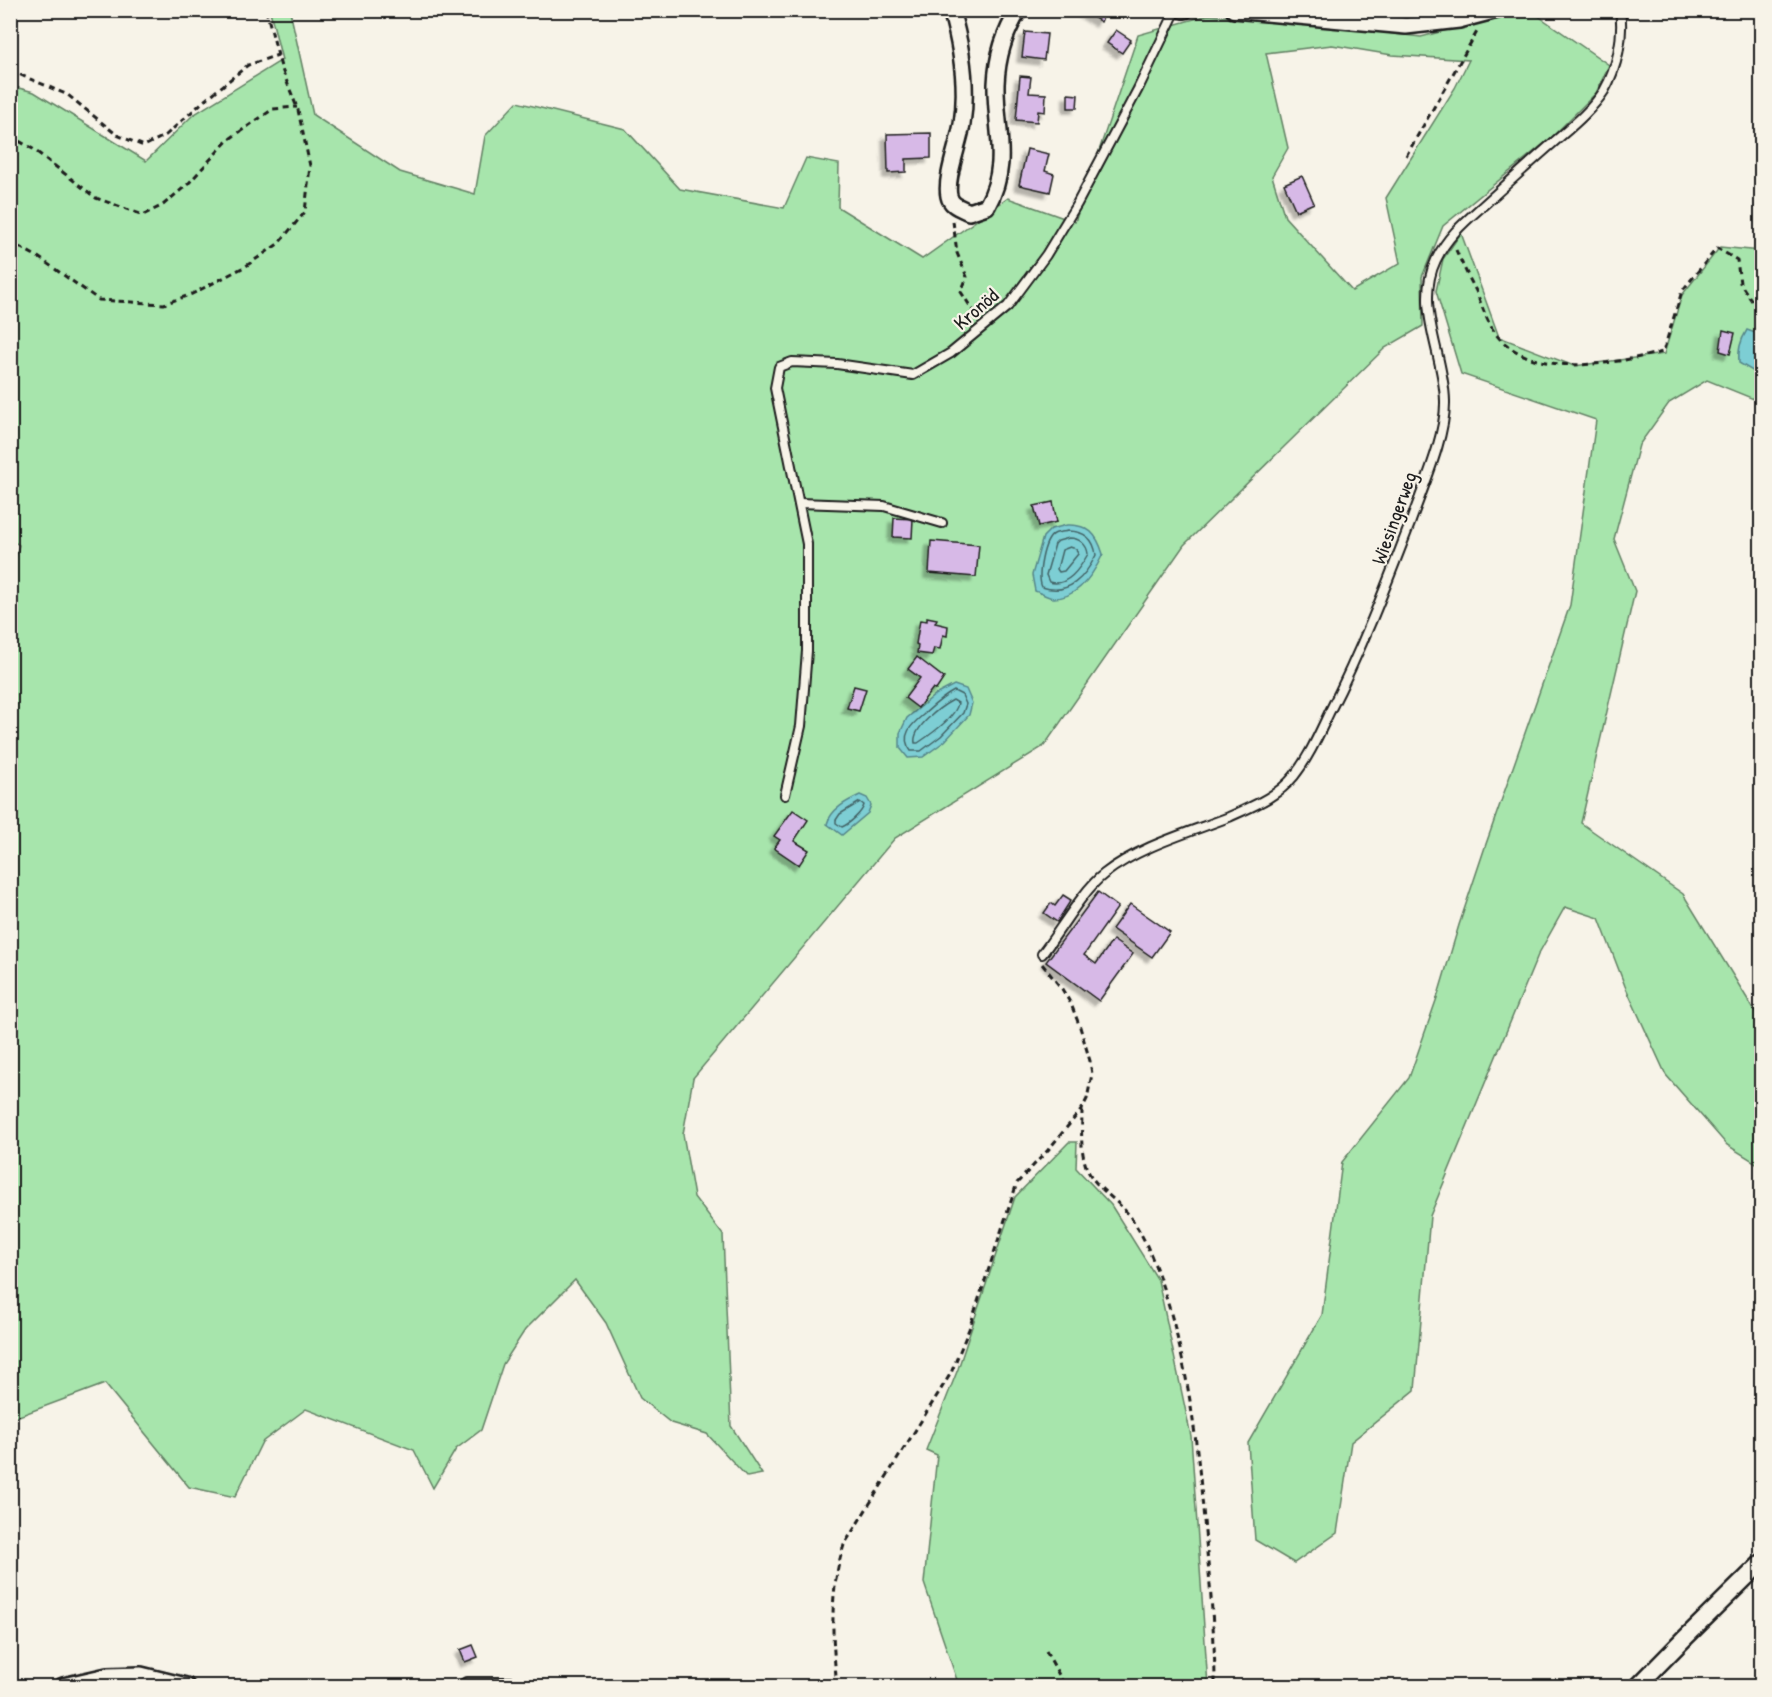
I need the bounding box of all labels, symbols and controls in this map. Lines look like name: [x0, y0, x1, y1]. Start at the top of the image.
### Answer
street label: Kronöd: [948, 282, 1004, 336]
street label: Wiesingerweg: [1364, 468, 1423, 568]

